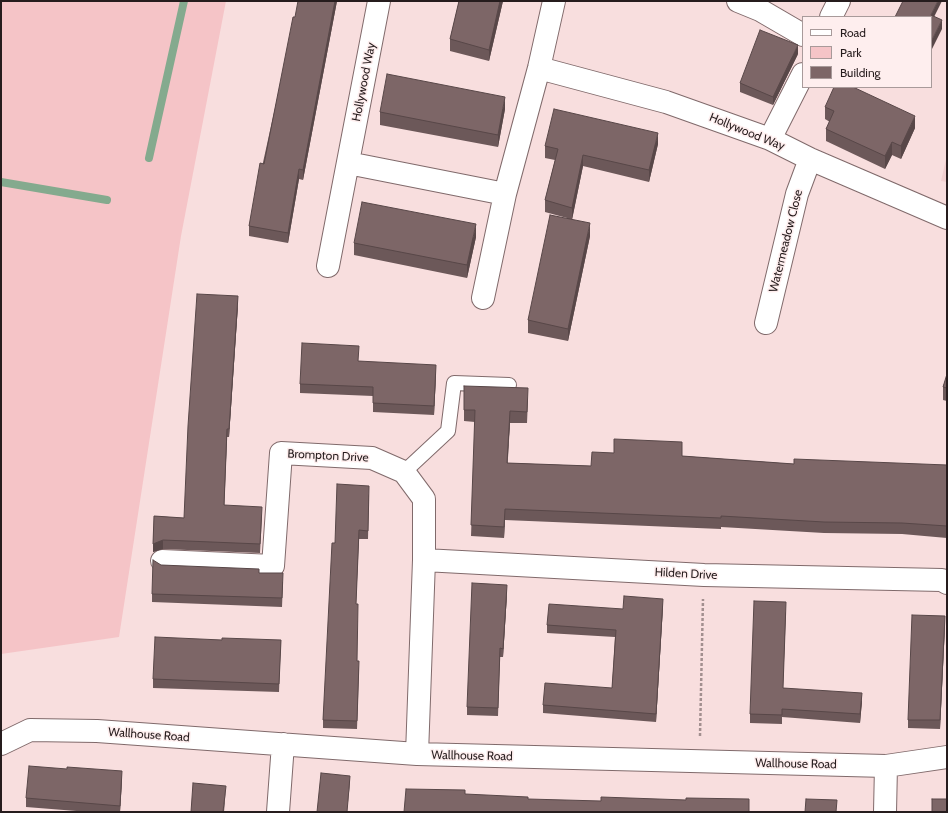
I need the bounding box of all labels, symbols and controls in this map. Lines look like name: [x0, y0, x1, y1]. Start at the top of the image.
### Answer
legend: [802, 16, 932, 88]
text: Road: [840, 25, 866, 40]
street label: Hollywood Way: [349, 41, 379, 123]
text: Park: [840, 45, 862, 60]
text: Building: [840, 65, 881, 80]
street label: Hollywood Way: [707, 110, 787, 154]
street label: Watermeadow Close: [766, 188, 806, 294]
street label: Brompton Drive: [287, 447, 369, 465]
street label: Hilden Drive: [654, 565, 718, 583]
street label: Wallhouse Road: [108, 725, 190, 745]
street label: Wallhouse Road: [431, 748, 513, 764]
street label: Wallhouse Road: [755, 756, 837, 772]

